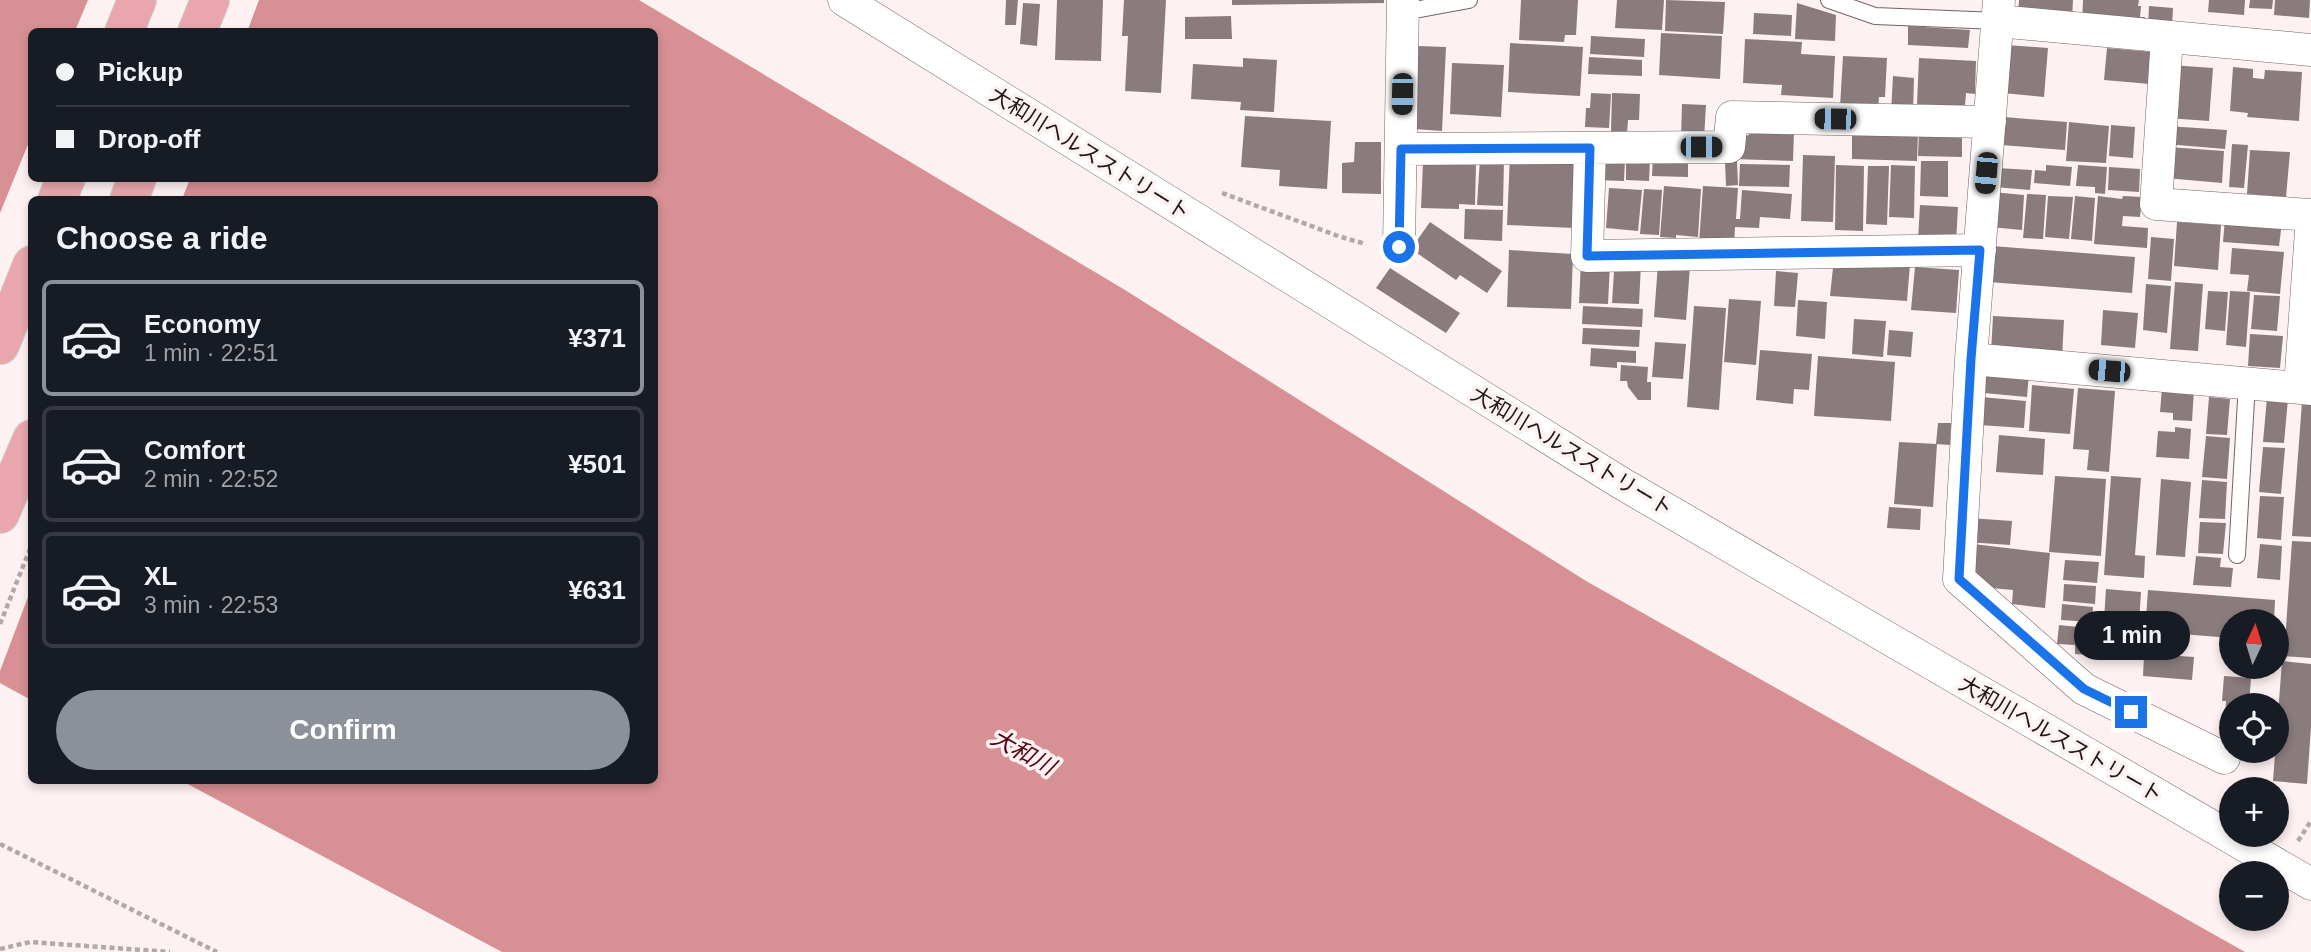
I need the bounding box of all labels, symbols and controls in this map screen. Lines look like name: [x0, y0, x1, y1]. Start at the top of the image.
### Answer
text: Pickup: [98, 57, 183, 87]
car: [1392, 73, 1413, 115]
street label: 大和川ヘルスストリート: [986, 82, 1194, 224]
car: [1814, 108, 1857, 130]
text: Drop-off: [98, 124, 201, 154]
car: [1681, 137, 1723, 158]
car: [1974, 151, 1999, 195]
text: Choose a ride: [56, 220, 268, 256]
route start: [1383, 231, 1415, 263]
icon: car: [60, 307, 123, 370]
text: Economy: [144, 309, 261, 339]
text: ¥371: [568, 323, 626, 353]
text: 1 min · 22:51: [144, 340, 278, 366]
car: [2088, 359, 2131, 383]
street label: 大和川ヘルスストリート: [1467, 382, 1677, 520]
icon: car: [60, 433, 123, 496]
text: Comfort: [144, 435, 245, 465]
text: ¥501: [568, 449, 626, 479]
text: 2 min · 22:52: [144, 466, 278, 492]
icon: car: [60, 559, 123, 622]
text: XL: [144, 561, 177, 591]
text: ¥631: [568, 575, 626, 605]
text: 3 min · 22:53: [144, 592, 278, 618]
north arrow: [2219, 609, 2289, 679]
map controls: [2219, 609, 2289, 931]
callout: 1 min: [2073, 610, 2189, 660]
text: 1 min: [2102, 622, 2162, 648]
street label: 大和川ヘルスストリート: [1955, 671, 2167, 807]
button: Confirm: [56, 690, 630, 770]
button: locate: [2219, 693, 2289, 763]
route end: [2115, 696, 2147, 728]
water label: 大和川: [987, 724, 1062, 782]
button: +: [2219, 777, 2289, 847]
button: −: [2219, 861, 2289, 931]

